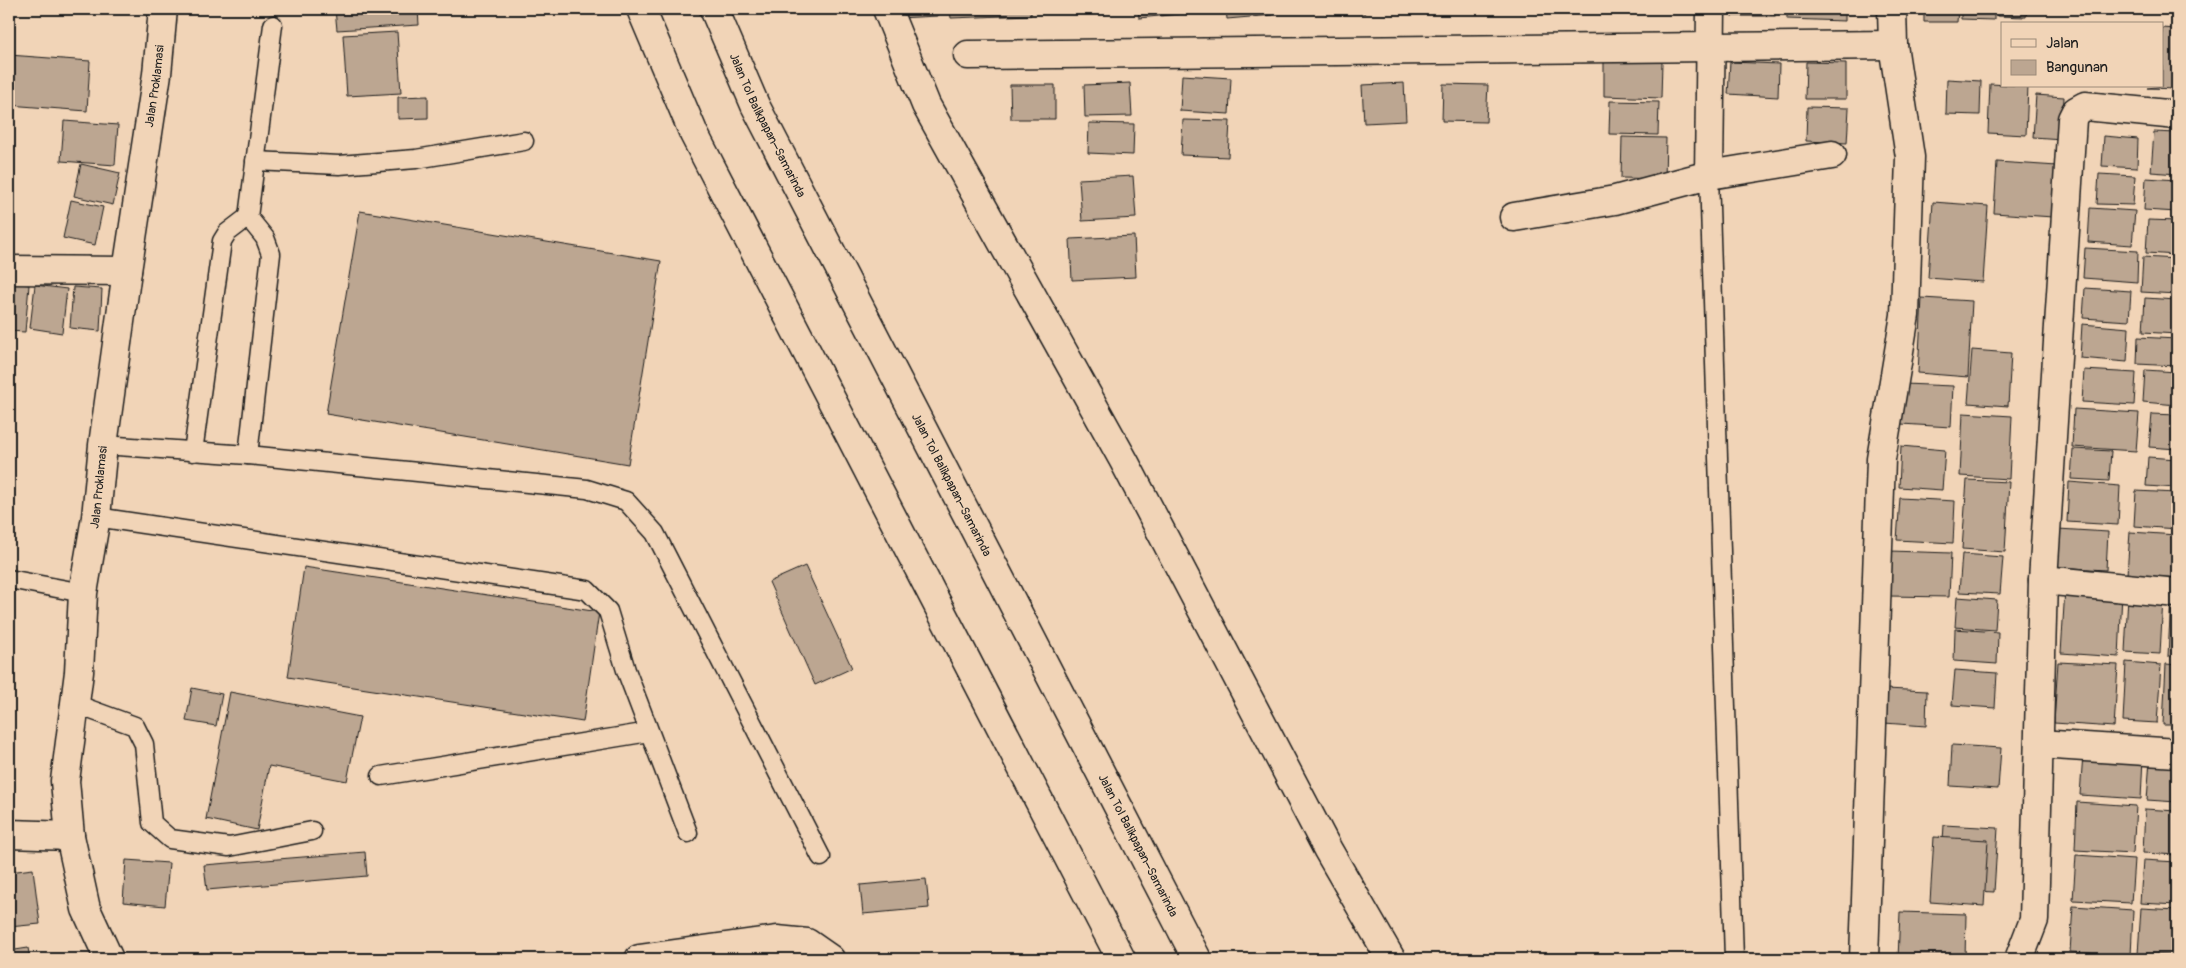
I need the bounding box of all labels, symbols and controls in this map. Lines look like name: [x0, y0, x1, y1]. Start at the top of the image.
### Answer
legend: [2001, 22, 2164, 88]
text: Jalan: [2046, 34, 2079, 53]
street label: Jalan Proklamasi: [141, 44, 167, 128]
street label: Jalan Tol Balikpapan–Samarinda: [726, 51, 809, 200]
text: Bangunan: [2046, 58, 2108, 77]
street label: Jalan Tol Balikpapan–Samarinda: [908, 411, 995, 559]
street label: Jalan Proklamasi: [87, 445, 110, 530]
street label: Jalan Tol Balikpapan–Samarinda: [1095, 771, 1182, 920]

